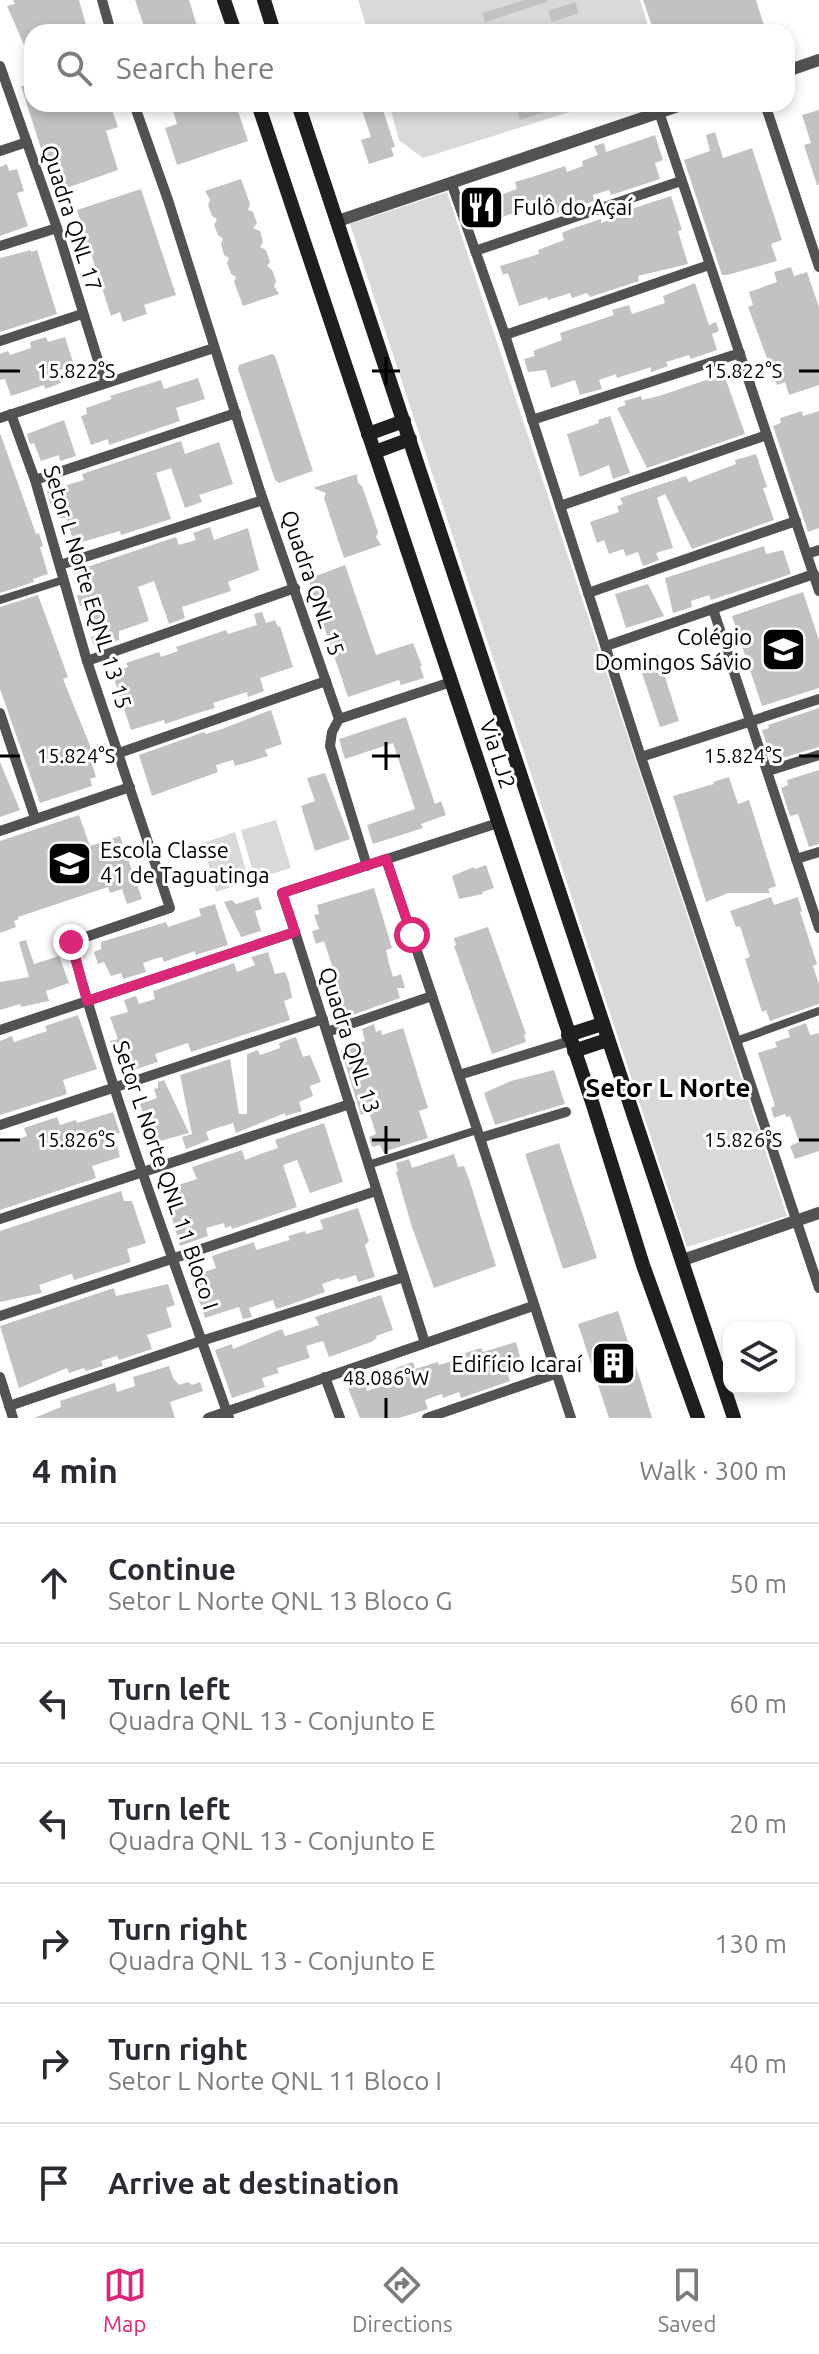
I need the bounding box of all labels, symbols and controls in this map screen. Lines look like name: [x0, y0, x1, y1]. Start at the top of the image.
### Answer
search box: [24, 24, 795, 112]
icon: search: [52, 46, 96, 90]
text: Search here: [116, 51, 275, 85]
street label: Quadra QNL 17: [37, 142, 108, 294]
restaurant icon: Fulô do Açaí: [458, 183, 506, 231]
place label: Fulô do Açaí: [513, 194, 633, 219]
text: 15.822°S: [37, 359, 115, 382]
text: 15.822°S: [704, 359, 782, 382]
street label: Setor L Norte EQNL 13 15: [40, 462, 137, 712]
street label: Quadra QNL 15: [277, 507, 350, 659]
place label: Colégio Domingos Sávio: [595, 624, 752, 674]
school or university icon: Colégio Domingos Sávio: [759, 626, 807, 674]
street label: Via LJ2: [476, 716, 521, 792]
text: 15.824°S: [37, 744, 115, 767]
text: 15.824°S: [704, 744, 782, 767]
place label: Escola Classe 41 de Taguatinga: [100, 837, 270, 887]
school or university icon: Escola Classe 41 de Taguatinga: [45, 839, 93, 887]
route start: [394, 917, 430, 953]
route end: [53, 924, 89, 960]
street label: Quadra QNL 13: [315, 964, 386, 1116]
street label: Setor L Norte QNL 11 Bloco I: [109, 1037, 224, 1313]
district label: Setor L Norte: [585, 1073, 751, 1102]
text: 15.826°S: [37, 1128, 115, 1151]
text: 15.826°S: [704, 1128, 782, 1151]
map controls: [723, 1322, 795, 1394]
button: layers: [723, 1322, 795, 1394]
building icon: Edifício Icaraí: [589, 1340, 637, 1388]
place label: Edifício Icaraí: [452, 1351, 583, 1376]
text: 48.086°W: [343, 1366, 429, 1389]
text: 4 min: [32, 1451, 118, 1489]
text: Walk · 300 m: [639, 1456, 787, 1485]
text: Continue: [108, 1552, 236, 1586]
icon: ahead: [32, 1561, 76, 1605]
text: 50 m: [729, 1569, 787, 1598]
text: Setor L Norte QNL 13 Bloco G: [108, 1586, 453, 1615]
text: Turn left: [108, 1672, 230, 1706]
icon: left: [32, 1681, 76, 1725]
text: 60 m: [729, 1689, 787, 1718]
text: Quadra QNL 13 - Conjunto E: [108, 1706, 435, 1735]
text: Turn left: [108, 1792, 230, 1826]
icon: left: [32, 1801, 76, 1845]
text: 20 m: [729, 1809, 787, 1838]
text: Quadra QNL 13 - Conjunto E: [108, 1826, 435, 1855]
text: Turn right: [108, 1912, 248, 1946]
icon: right: [32, 1921, 76, 1965]
text: 130 m: [715, 1929, 787, 1958]
text: Quadra QNL 13 - Conjunto E: [108, 1946, 435, 1975]
text: Turn right: [108, 2032, 248, 2066]
icon: right: [32, 2041, 76, 2085]
text: 40 m: [729, 2049, 787, 2078]
text: Setor L Norte QNL 11 Bloco I: [108, 2066, 442, 2095]
icon: arrive: [32, 2161, 76, 2205]
text: Arrive at destination: [108, 2166, 400, 2200]
tab: Map: [103, 2263, 147, 2336]
tab: Directions: [352, 2263, 452, 2336]
tab: Saved: [658, 2263, 716, 2336]

